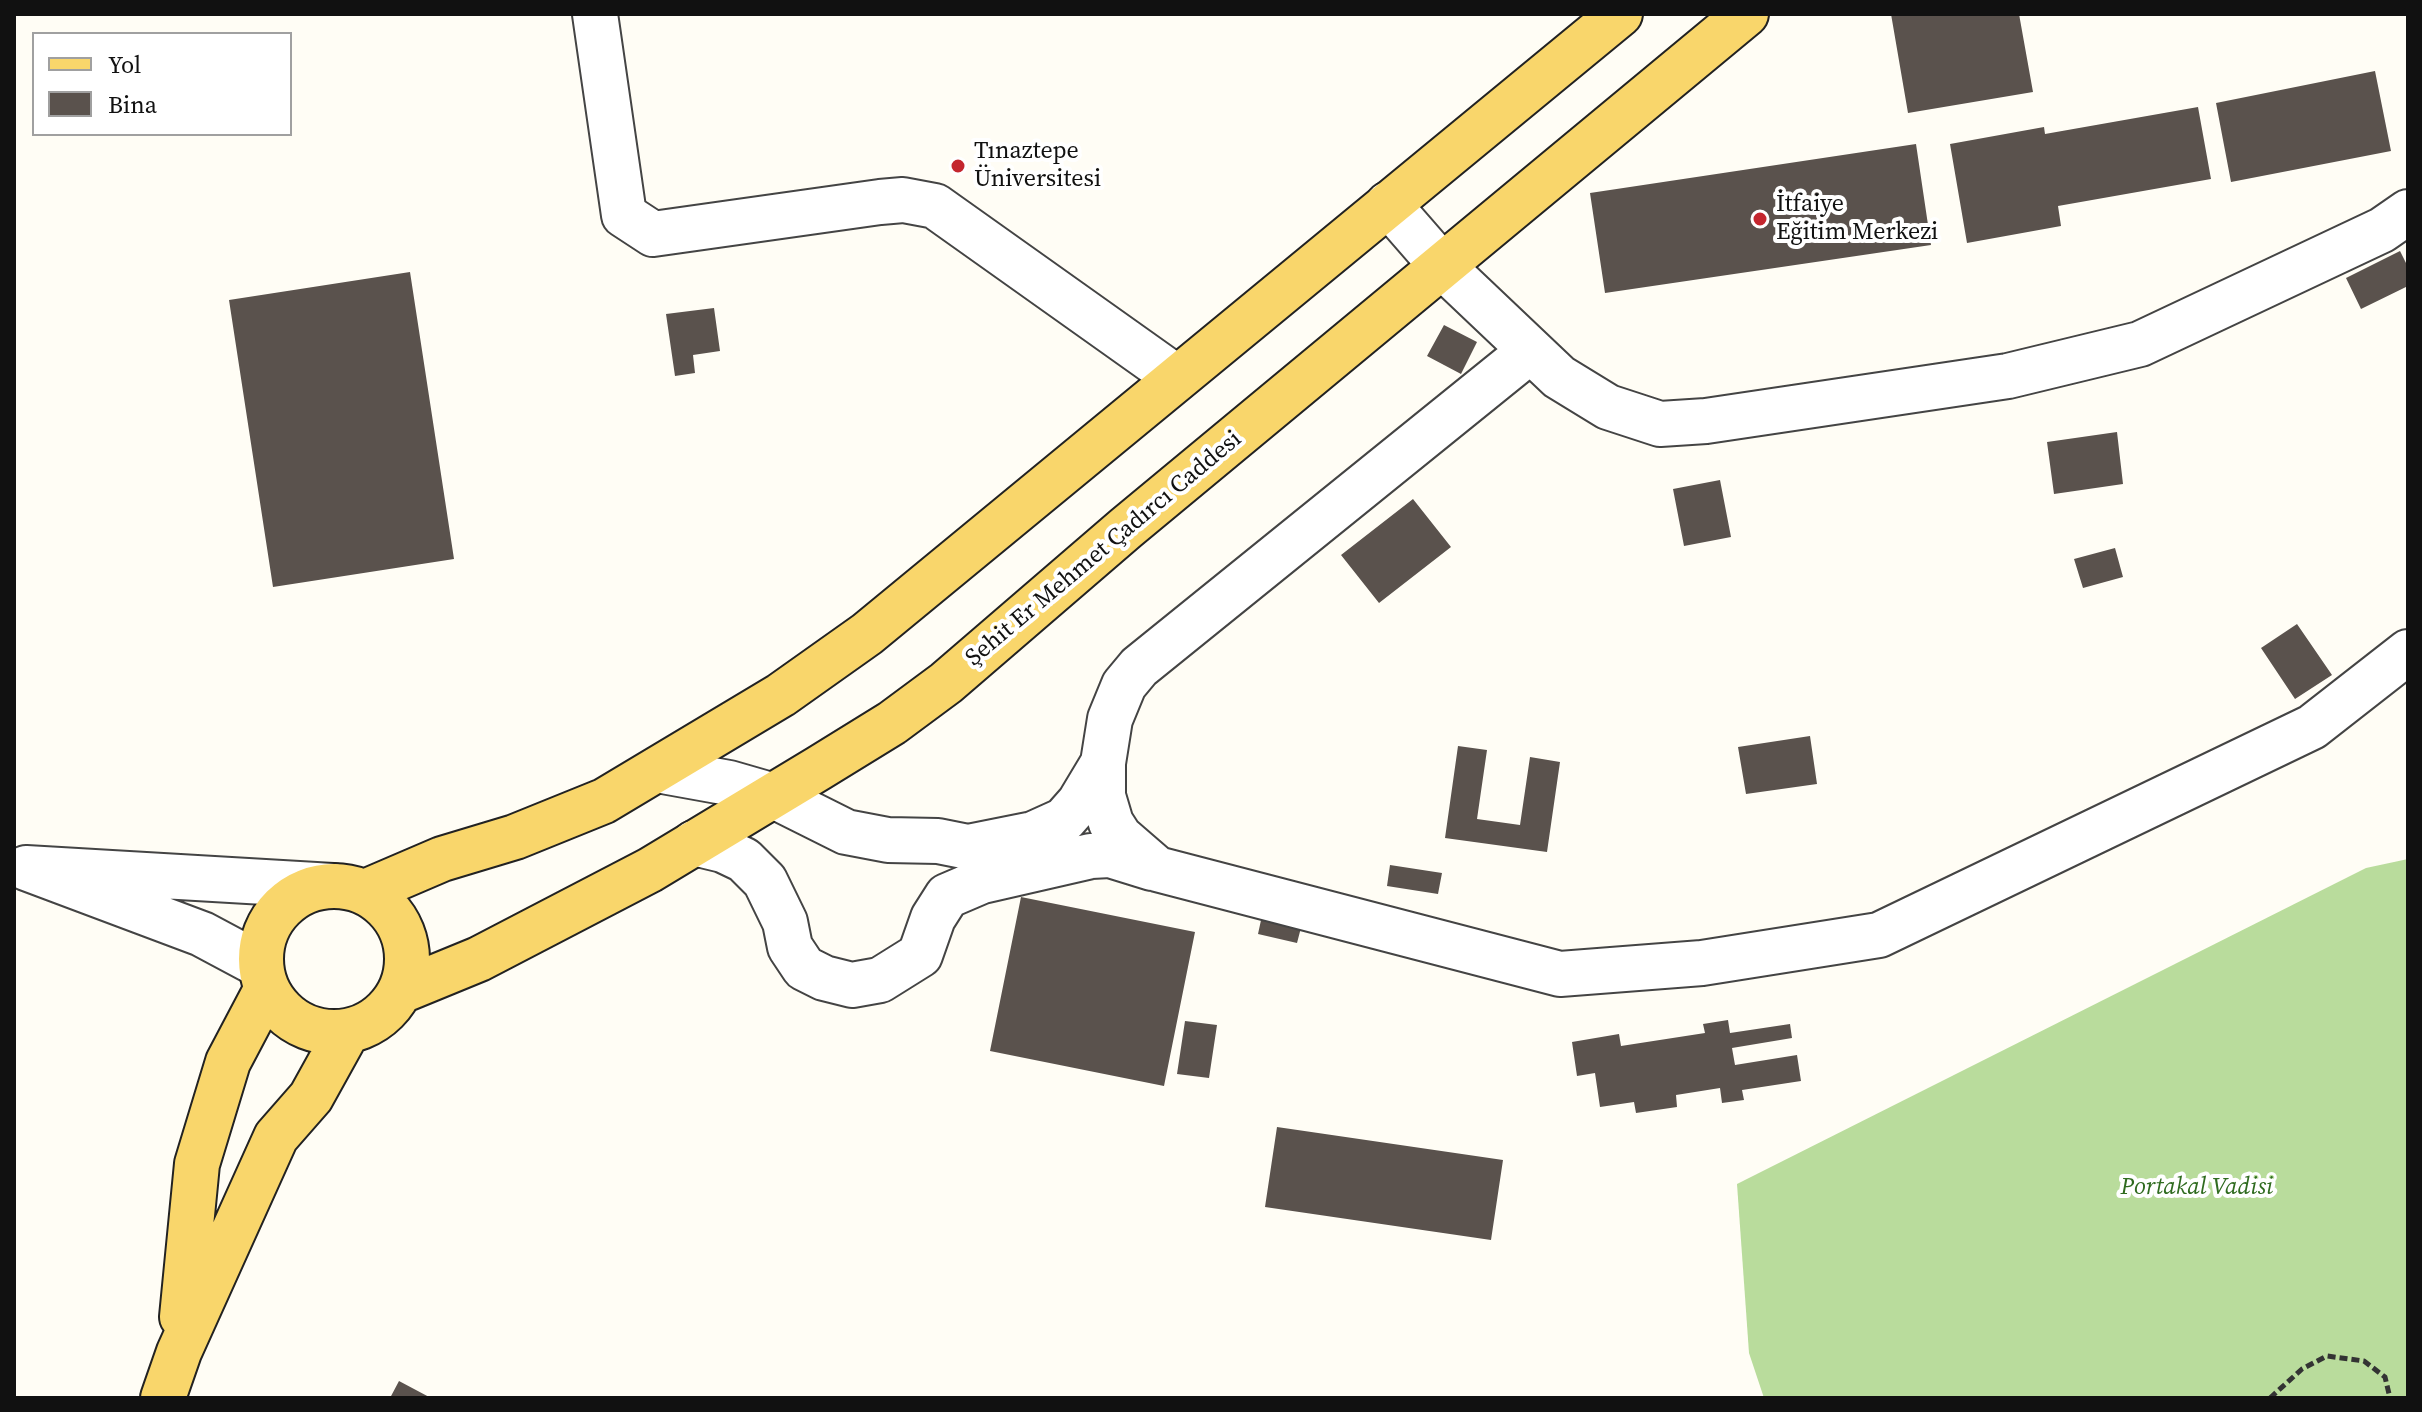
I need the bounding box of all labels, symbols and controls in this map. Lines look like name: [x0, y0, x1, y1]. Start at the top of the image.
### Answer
legend: [32, 32, 292, 136]
text: Yol: [108, 48, 141, 81]
text: Bina: [108, 88, 157, 121]
place label: Tınaztepe Üniversitesi: [974, 138, 1101, 194]
marker: Tınaztepe Üniversitesi: [949, 157, 967, 175]
place label: İtfaiye Eğitim Merkezi: [1776, 191, 1938, 247]
marker: İtfaiye Eğitim Merkezi: [1751, 210, 1769, 228]
street label: Şehit Er Mehmet Çadırcı Caddesi: [960, 425, 1248, 673]
park label: Portakal Vadisi: [2121, 1174, 2273, 1202]

